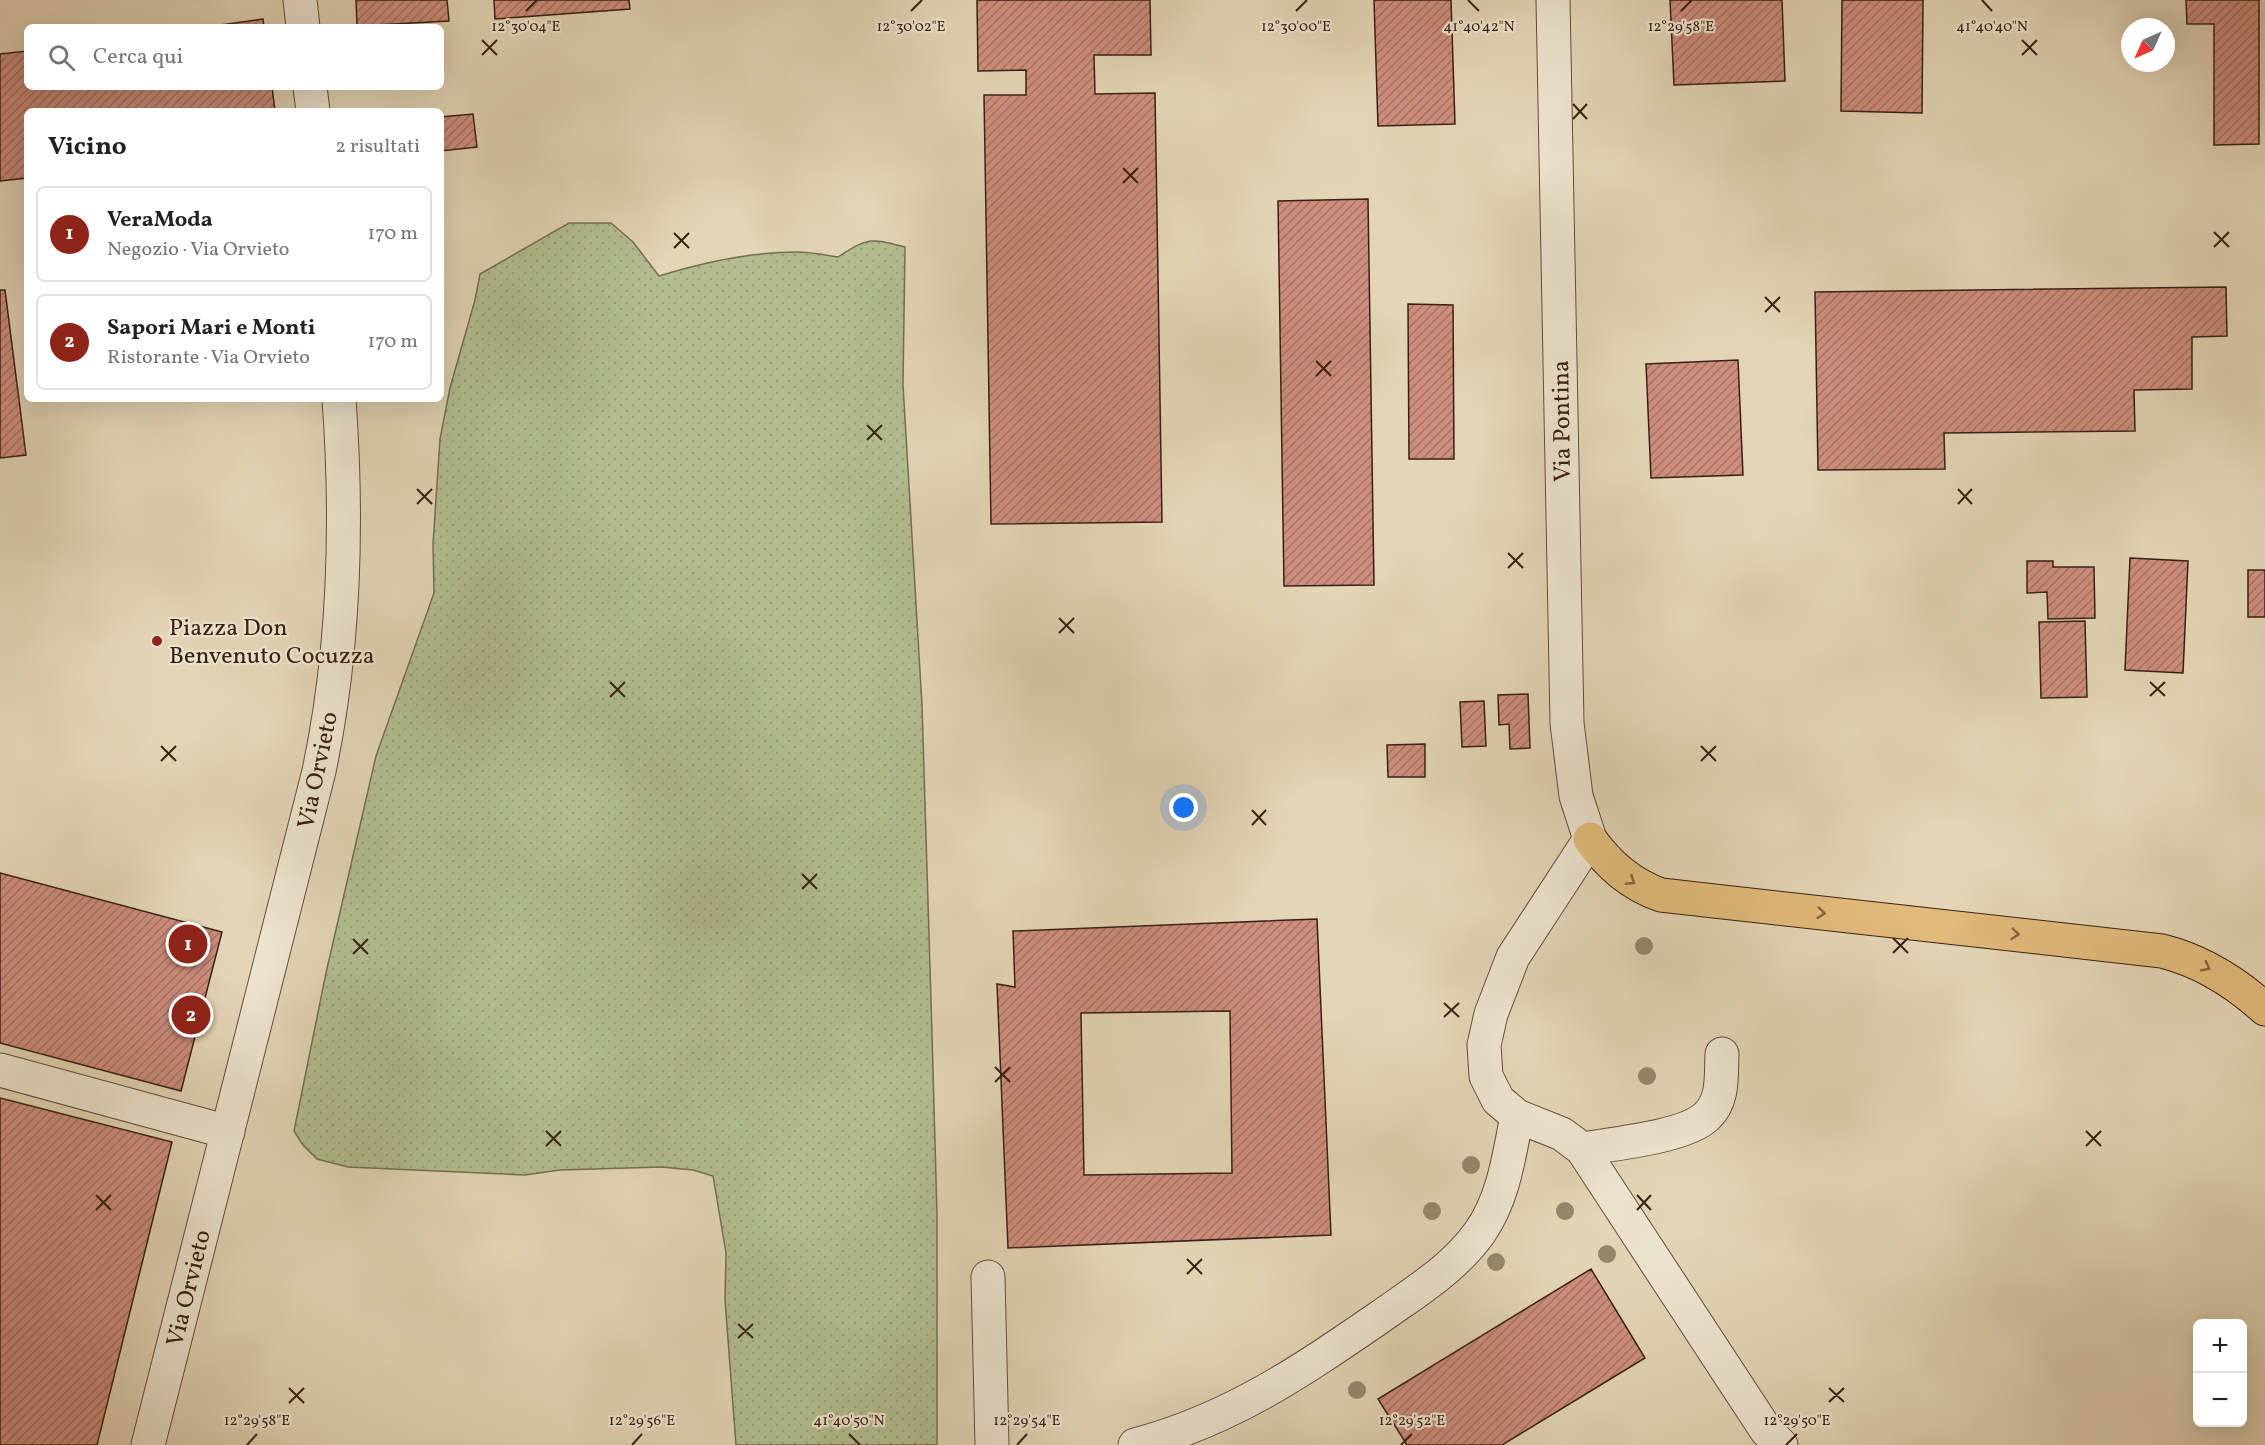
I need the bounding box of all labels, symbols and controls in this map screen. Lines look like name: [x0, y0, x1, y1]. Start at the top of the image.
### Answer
text: 12°30'04"E: [491, 17, 561, 38]
text: 12°30'02"E: [877, 17, 945, 38]
text: 12°30'00"E: [1261, 17, 1331, 38]
text: 41°40'42"N: [1443, 17, 1515, 38]
text: 12°29'58"E: [1648, 17, 1714, 38]
text: 41°40'40"N: [1956, 17, 2028, 38]
north arrow: [2121, 18, 2175, 72]
search box: [24, 24, 444, 90]
icon: search: [45, 41, 78, 74]
text: Cerca qui: [93, 42, 183, 73]
text: Vicino: [48, 129, 127, 165]
text: 2 risultati: [335, 133, 420, 161]
text: VeraModa: [107, 205, 213, 236]
text: 1: [65, 220, 74, 248]
text: 170 m: [368, 220, 418, 248]
text: Negozio · Via Orvieto: [107, 236, 289, 264]
text: Sapori Mari e Monti: [107, 313, 315, 344]
text: 2: [64, 328, 75, 356]
text: 170 m: [368, 328, 418, 356]
text: Ristorante · Via Orvieto: [107, 344, 310, 372]
street label: Via Pontina: [1545, 360, 1581, 482]
place label: Piazza Don Benvenuto Cocuzza: [169, 612, 375, 674]
marker: Piazza Don Benvenuto Cocuzza: [150, 634, 164, 648]
street label: Via Orvieto: [290, 709, 348, 832]
your location: [1169, 793, 1198, 822]
one-way arrow: [1625, 873, 1635, 885]
one-way arrow: [1817, 906, 1826, 919]
pin: 1: [168, 922, 207, 966]
one-way arrow: [2011, 928, 2020, 940]
one-way arrow: [2200, 960, 2211, 971]
pin: 2: [172, 992, 210, 1038]
street label: Via Orvieto: [159, 1227, 221, 1350]
map controls: [2193, 1319, 2247, 1427]
button: +: [2193, 1319, 2247, 1373]
button: −: [2193, 1373, 2247, 1427]
text: 12°29'58"E: [224, 1411, 290, 1432]
text: 12°29'56"E: [609, 1411, 675, 1432]
text: 41°40'50"N: [813, 1411, 885, 1432]
text: 12°29'54"E: [993, 1411, 1061, 1432]
text: 12°29'52"E: [1379, 1411, 1445, 1432]
text: 12°29'50"E: [1763, 1411, 1831, 1432]

